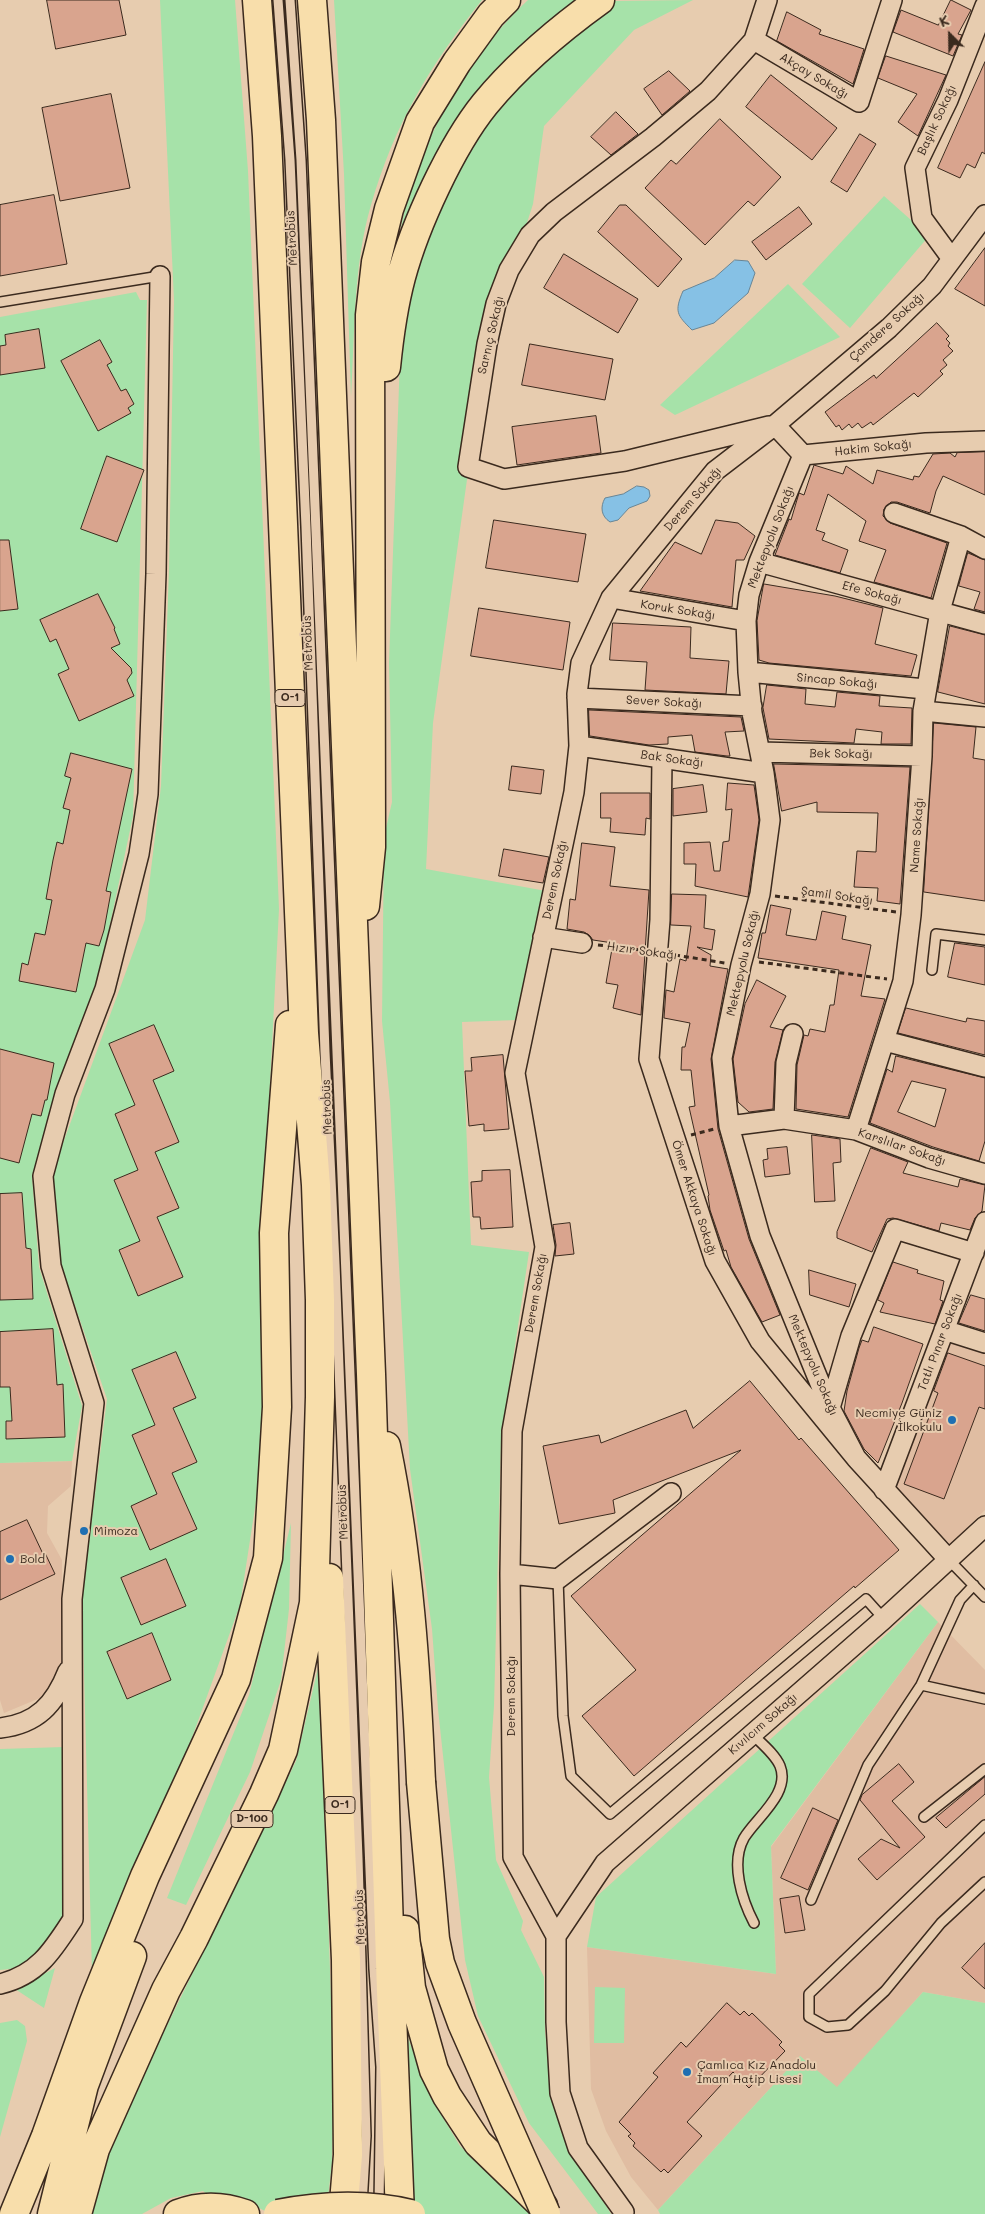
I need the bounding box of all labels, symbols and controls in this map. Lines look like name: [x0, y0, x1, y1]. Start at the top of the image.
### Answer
north arrow: [925, 10, 975, 60]
text: K: [936, 10, 952, 31]
street label: Akçay Sokağı: [777, 50, 851, 102]
street label: Başlık Sokağı: [914, 82, 960, 158]
street label: Metrobüs: [283, 210, 301, 266]
street label: Çamdere Sokağı: [846, 289, 928, 365]
street label: Sarnıç Sokağı: [475, 294, 507, 376]
street label: Hakim Sokağı: [833, 437, 913, 459]
street label: Derem Sokağı: [661, 464, 725, 534]
street label: Mektepyolu Sokağı: [745, 484, 797, 590]
street label: Efe Sokağı: [841, 578, 903, 608]
street label: Koruk Sokağı: [640, 597, 716, 623]
street label: Metrobüs: [300, 615, 316, 671]
street label: Sincap Sokağı: [796, 670, 878, 692]
road number: O-1: [275, 690, 305, 706]
street label: Sever Sokağı: [626, 693, 702, 711]
street label: Bek Sokağı: [809, 746, 873, 762]
street label: Bak Sokağı: [640, 747, 704, 771]
street label: Name Sokağı: [907, 797, 927, 873]
street label: Derem Sokağı: [540, 839, 570, 921]
street label: Şamil Sokağı: [800, 884, 874, 908]
street label: Mektepyolu Sokağı: [724, 908, 762, 1018]
street label: Hızır Sokağı: [606, 939, 678, 963]
street label: Metrobüs: [319, 1079, 335, 1135]
street label: Karslılar Sokağı: [856, 1125, 948, 1169]
street label: Ömer Akkaya Sokağı: [668, 1138, 720, 1258]
street label: Derem Sokağı: [522, 1252, 550, 1334]
street label: Tatlı Pınar Sokağı: [915, 1291, 965, 1393]
street label: Mektepyolu Sokağı: [785, 1312, 841, 1418]
place label: Necmiye Güniz İlkokulu: [855, 1406, 942, 1434]
marker: Necmiye Güniz İlkokulu: [946, 1414, 958, 1426]
street label: Metrobüs: [335, 1484, 351, 1540]
place label: Mimoza: [94, 1524, 138, 1538]
marker: Mimoza: [78, 1525, 90, 1537]
place label: Bold: [20, 1552, 45, 1566]
marker: Bold: [4, 1553, 16, 1565]
street label: Derem Sokağı: [504, 1656, 518, 1736]
street label: Kıvılcım Sokağı: [726, 1690, 800, 1758]
road number: O-1: [325, 1796, 355, 1814]
road number: D-100: [231, 1810, 273, 1828]
street label: Metrobüs: [352, 1889, 368, 1945]
place label: Çamlıca Kız Anadolu İmam Hatip Lisesi: [697, 2058, 816, 2086]
marker: Çamlıca Kız Anadolu İmam Hatip Lisesi: [681, 2066, 693, 2078]

